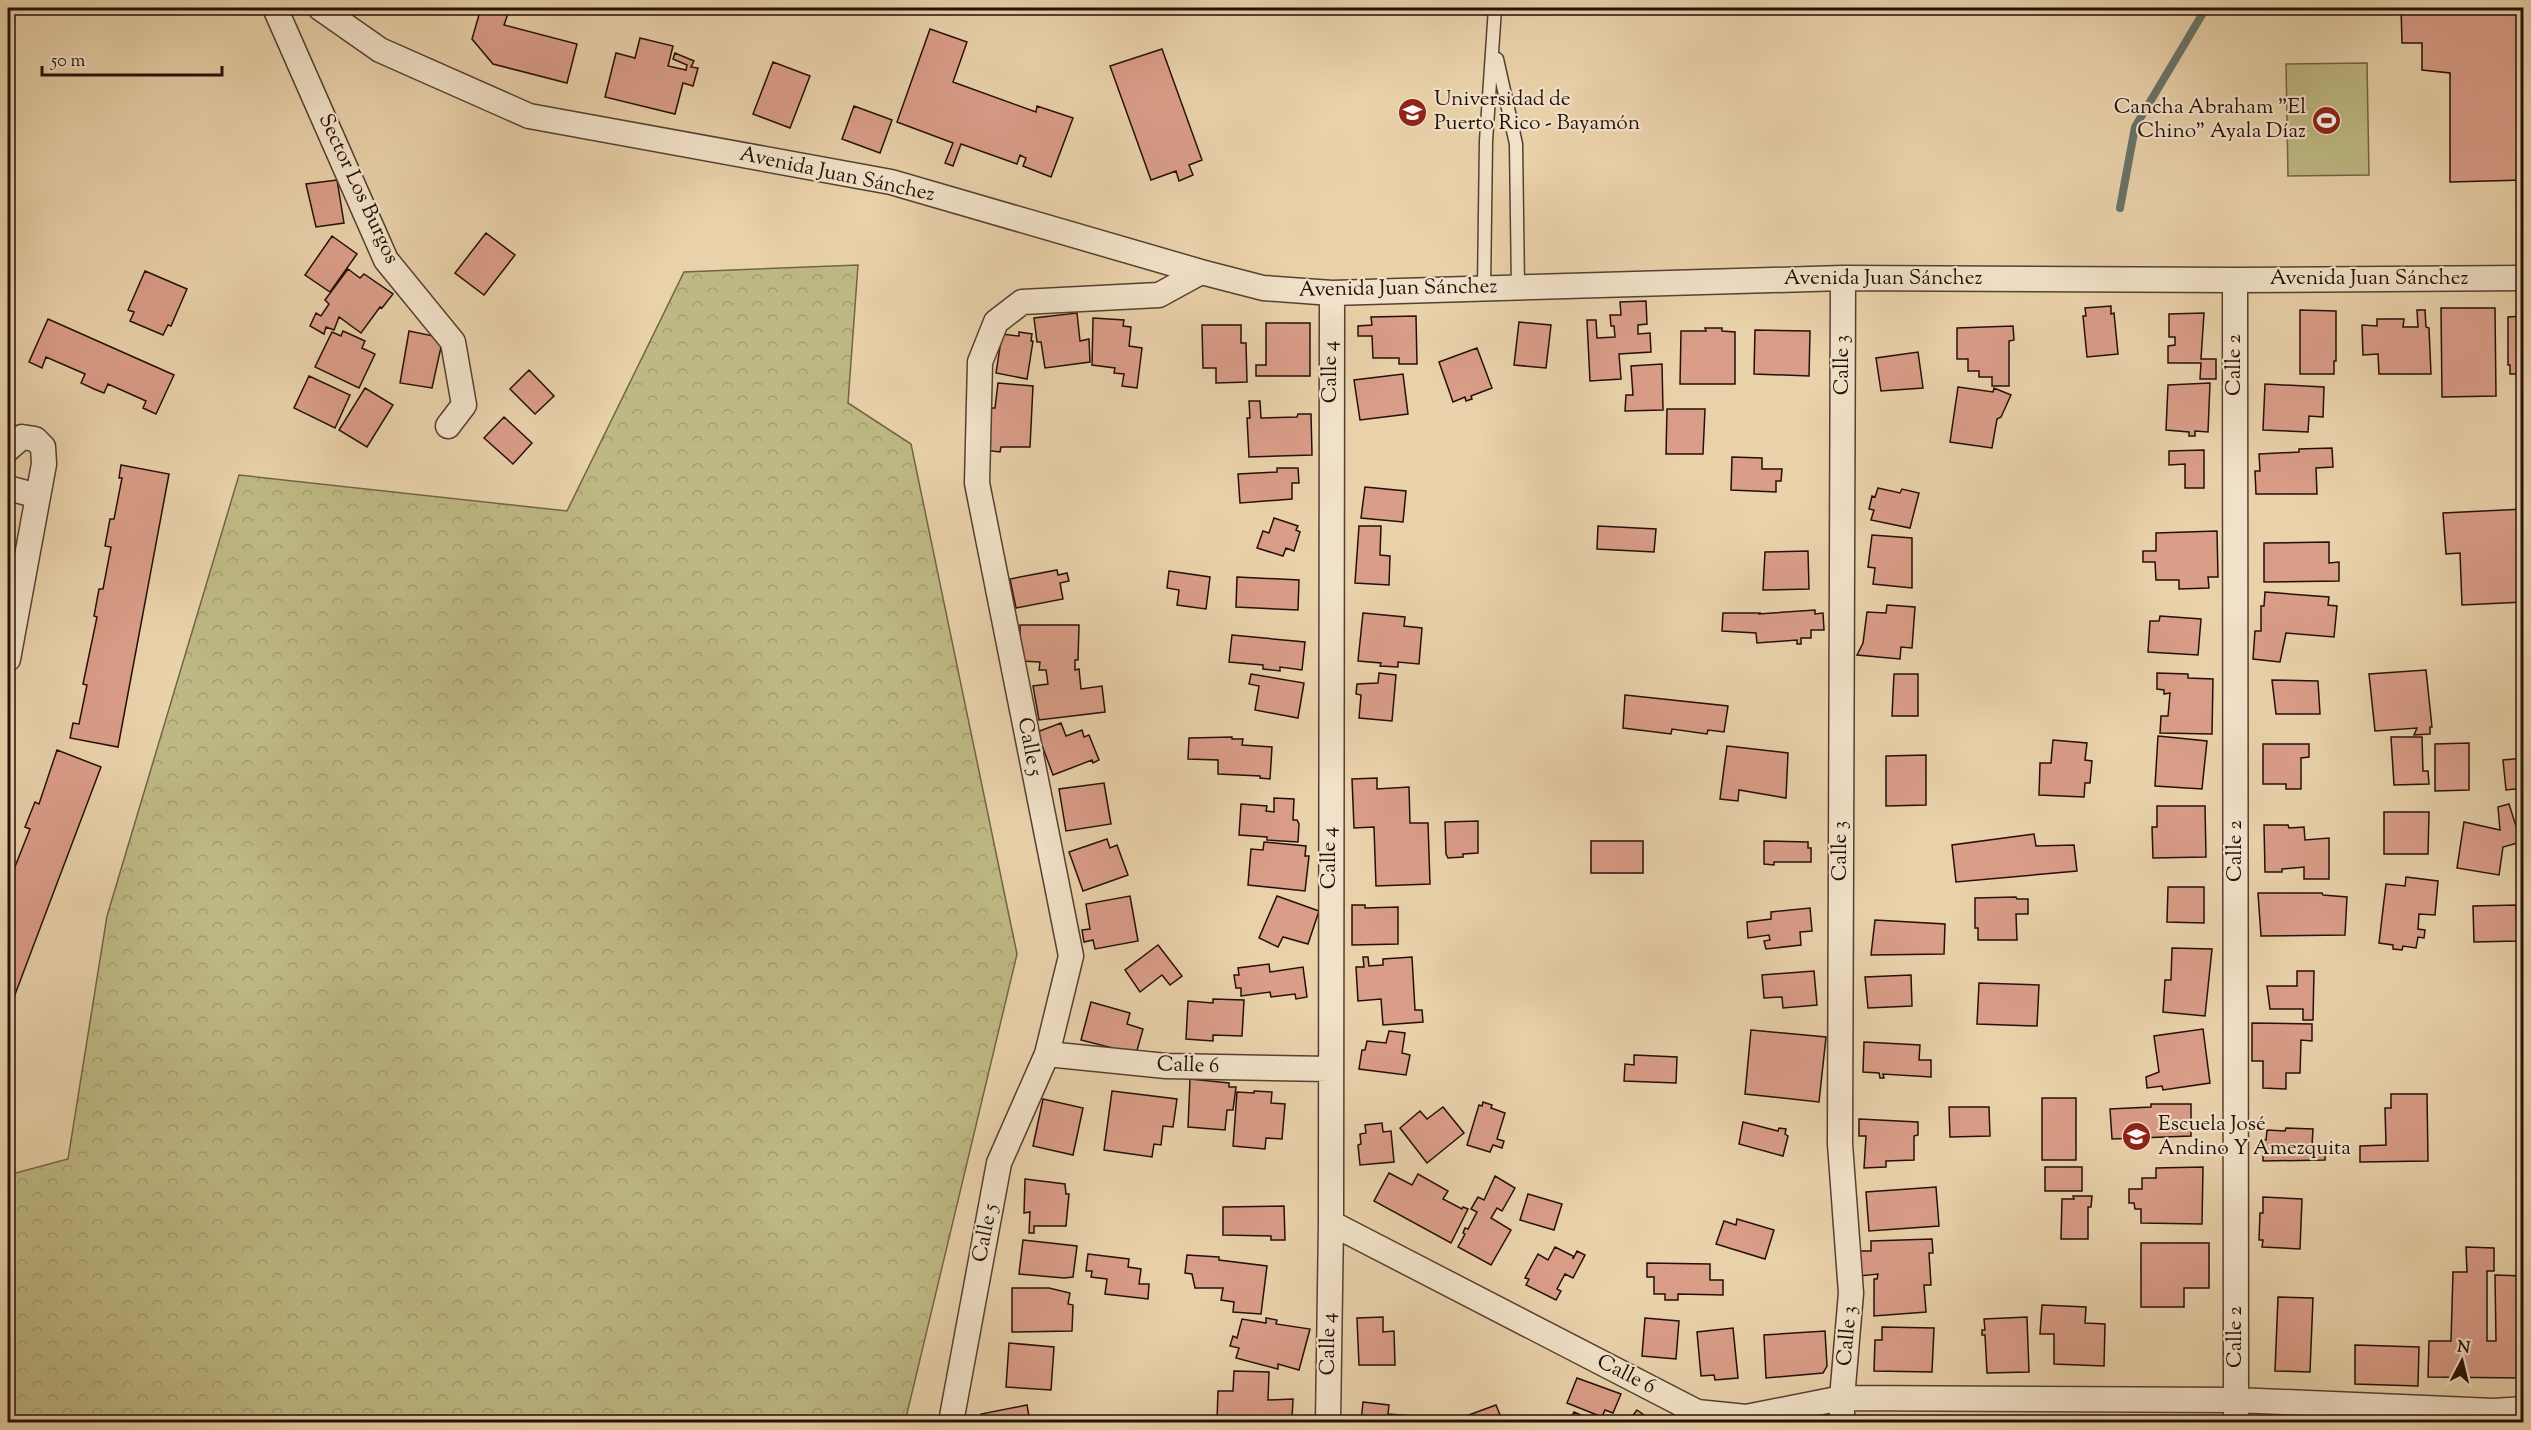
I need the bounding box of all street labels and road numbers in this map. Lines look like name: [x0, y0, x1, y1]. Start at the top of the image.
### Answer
street label: Sector Los Burgos: [310, 109, 406, 269]
street label: Avenida Juan Sánchez: [737, 140, 937, 210]
street label: Avenida Juan Sánchez: [1784, 264, 1982, 294]
street label: Avenida Juan Sánchez: [2270, 264, 2468, 294]
street label: Avenida Juan Sánchez: [1298, 272, 1498, 306]
street label: Calle 2: [2220, 334, 2250, 396]
street label: Calle 3: [1828, 335, 1858, 395]
street label: Calle 4: [1316, 341, 1346, 403]
street label: Calle 5: [1009, 715, 1049, 779]
street label: Calle 2: [2221, 820, 2251, 882]
street label: Calle 3: [1826, 821, 1856, 881]
street label: Calle 4: [1315, 827, 1345, 889]
street label: Calle 6: [1156, 1050, 1220, 1082]
street label: Calle 5: [966, 1201, 1006, 1265]
street label: Calle 3: [1830, 1305, 1866, 1367]
street label: Calle 2: [2221, 1306, 2251, 1368]
street label: Calle 4: [1313, 1312, 1345, 1376]
street label: Calle 6: [1591, 1347, 1661, 1403]

